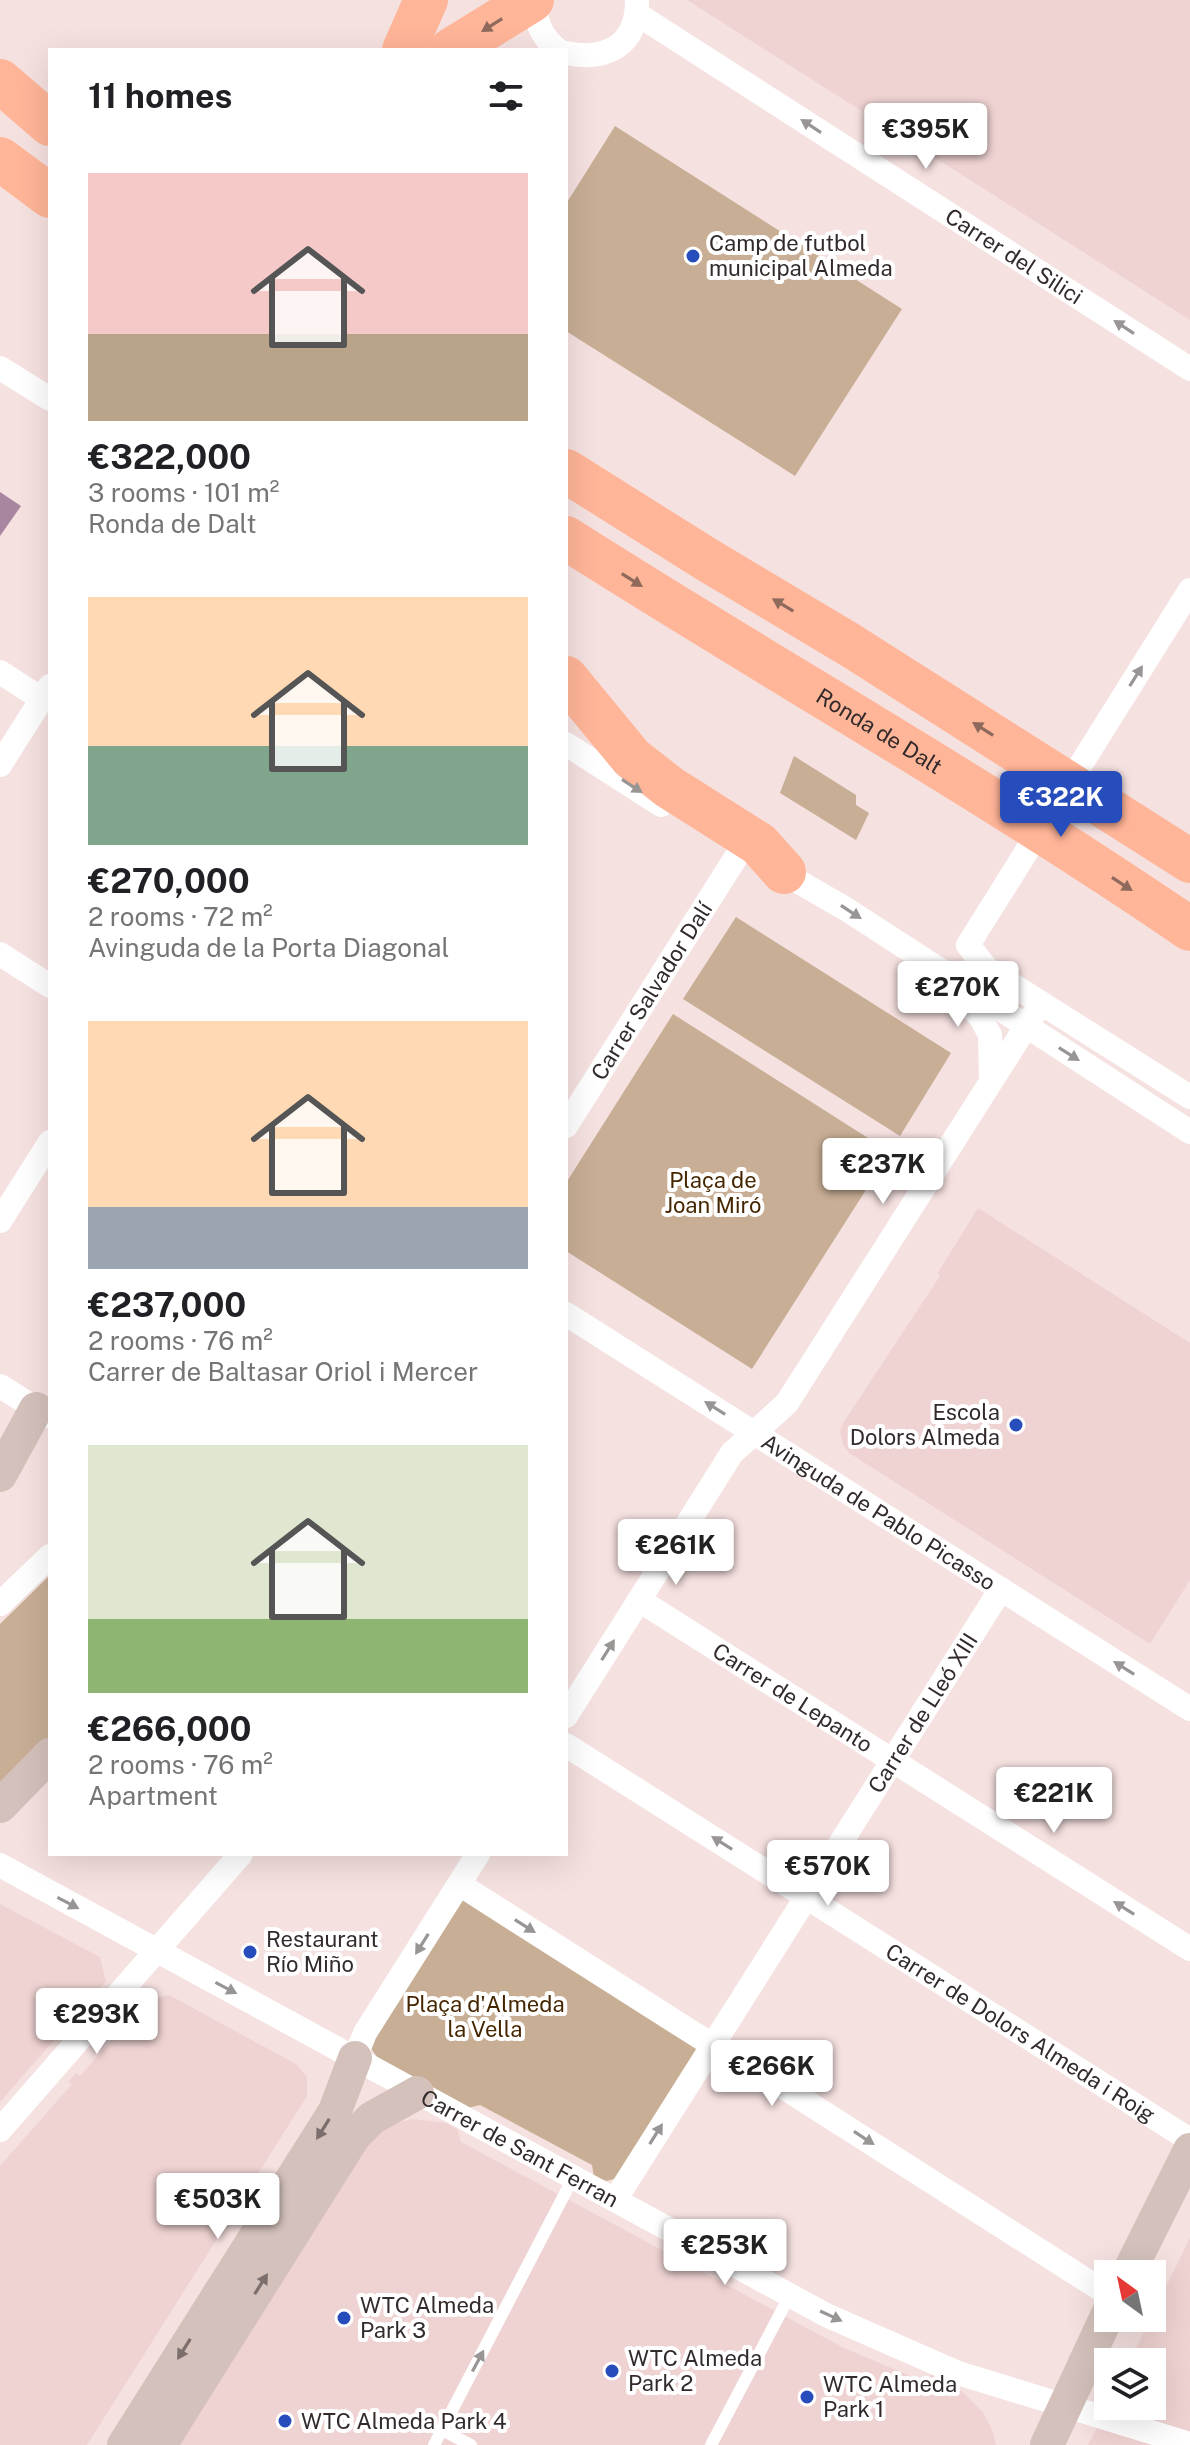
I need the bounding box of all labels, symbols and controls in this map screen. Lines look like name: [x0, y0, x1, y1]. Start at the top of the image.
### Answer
one-way arrow: [481, 18, 503, 32]
icon: filters: [484, 74, 528, 118]
text: 11 homes: [88, 76, 232, 116]
pin: €395K: [870, 103, 982, 171]
text: €395K: [882, 113, 970, 144]
one-way arrow: [801, 119, 822, 134]
street label: Carrer del Silici: [941, 203, 1087, 310]
icon: home: [236, 225, 380, 369]
place label: Camp de futbol municipal Almeda: [709, 230, 893, 281]
marker: Camp de futbol municipal Almeda: [684, 247, 702, 265]
one-way arrow: [1114, 320, 1135, 335]
text: €322,000: [88, 437, 251, 477]
text: 3 rooms · 101 m²: [88, 477, 279, 508]
text: Ronda de Dalt: [88, 508, 257, 539]
one-way arrow: [621, 573, 643, 587]
one-way arrow: [772, 598, 794, 612]
icon: home: [236, 649, 380, 793]
one-way arrow: [1128, 665, 1142, 687]
street label: Ronda de Dalt: [812, 683, 947, 779]
one-way arrow: [972, 721, 993, 736]
pin: €322K: [1005, 771, 1117, 839]
one-way arrow: [621, 779, 642, 794]
text: €322K: [1018, 781, 1104, 812]
text: €270,000: [88, 861, 250, 901]
one-way arrow: [1111, 876, 1132, 891]
street label: Carrer Salvador Dalí: [586, 896, 718, 1085]
text: 2 rooms · 72 m²: [88, 901, 273, 932]
one-way arrow: [840, 905, 862, 919]
text: Avinguda de la Porta Diagonal: [88, 932, 449, 963]
pin: €270K: [902, 961, 1014, 1029]
text: €270K: [916, 971, 1000, 1002]
one-way arrow: [1058, 1047, 1080, 1061]
icon: home: [236, 1073, 380, 1217]
pin: €237K: [827, 1138, 939, 1206]
text: €237K: [840, 1148, 926, 1179]
park label: Plaça de Joan Miró: [665, 1167, 761, 1218]
text: €237,000: [88, 1285, 246, 1325]
text: 2 rooms · 76 m²: [88, 1325, 273, 1356]
text: Carrer de Baltasar Oriol i Mercer: [88, 1356, 478, 1387]
place label: Escola Dolors Almeda: [850, 1399, 1000, 1450]
one-way arrow: [705, 1401, 726, 1416]
marker: Escola Dolors Almeda: [1007, 1416, 1025, 1434]
street label: Avinguda de Pablo Picasso: [757, 1428, 1000, 1596]
icon: home: [236, 1497, 380, 1641]
pin: €261K: [620, 1519, 732, 1587]
text: €261K: [636, 1529, 716, 1560]
street label: Carrer de Lleó XIII: [863, 1628, 983, 1798]
street label: Carrer de Lepanto: [708, 1637, 877, 1758]
one-way arrow: [600, 1639, 614, 1661]
one-way arrow: [1113, 1661, 1135, 1675]
text: €266,000: [88, 1709, 252, 1749]
text: 2 rooms · 76 m²: [88, 1749, 273, 1780]
pin: €221K: [998, 1767, 1110, 1835]
text: €221K: [1014, 1777, 1094, 1808]
text: Apartment: [88, 1780, 218, 1811]
one-way arrow: [711, 1837, 733, 1851]
pin: €570K: [772, 1840, 884, 1908]
text: €570K: [785, 1850, 871, 1881]
one-way arrow: [57, 1896, 80, 1909]
one-way arrow: [1113, 1901, 1135, 1915]
one-way arrow: [514, 1919, 536, 1933]
place label: Restaurant Río Miño: [266, 1926, 379, 1977]
one-way arrow: [414, 1933, 429, 1954]
street label: Carrer de Dolors Almeda i Roig: [881, 1938, 1160, 2128]
marker: Restaurant Río Miño: [241, 1943, 259, 1961]
one-way arrow: [214, 1982, 237, 1995]
pin: €293K: [41, 1988, 153, 2056]
park label: Plaça d'Almeda la Vella: [405, 1991, 565, 2042]
text: €293K: [54, 1998, 140, 2029]
pin: €266K: [716, 2040, 828, 2108]
text: €266K: [729, 2050, 815, 2081]
street label: Carrer de Sant Ferran: [417, 2084, 623, 2213]
one-way arrow: [317, 2118, 331, 2140]
one-way arrow: [649, 2124, 664, 2145]
one-way arrow: [853, 2131, 875, 2145]
pin: €503K: [162, 2173, 274, 2241]
text: €503K: [174, 2183, 262, 2214]
pin: €253K: [669, 2219, 781, 2287]
text: €253K: [682, 2229, 768, 2260]
north arrow: [1094, 2260, 1166, 2332]
map controls: [1094, 2260, 1166, 2420]
one-way arrow: [253, 2273, 267, 2295]
place label: WTC Almeda Park 3: [360, 2292, 494, 2343]
marker: WTC Almeda Park 3: [335, 2309, 353, 2327]
one-way arrow: [819, 2309, 842, 2323]
one-way arrow: [178, 2338, 192, 2360]
place label: WTC Almeda Park 2: [628, 2345, 762, 2396]
button: layers: [1094, 2348, 1166, 2420]
one-way arrow: [471, 2349, 484, 2372]
marker: WTC Almeda Park 2: [603, 2362, 621, 2380]
place label: WTC Almeda Park 1: [823, 2371, 957, 2422]
marker: WTC Almeda Park 1: [798, 2388, 816, 2406]
place label: WTC Almeda Park 4: [301, 2408, 507, 2434]
marker: WTC Almeda Park 4: [276, 2412, 294, 2430]

